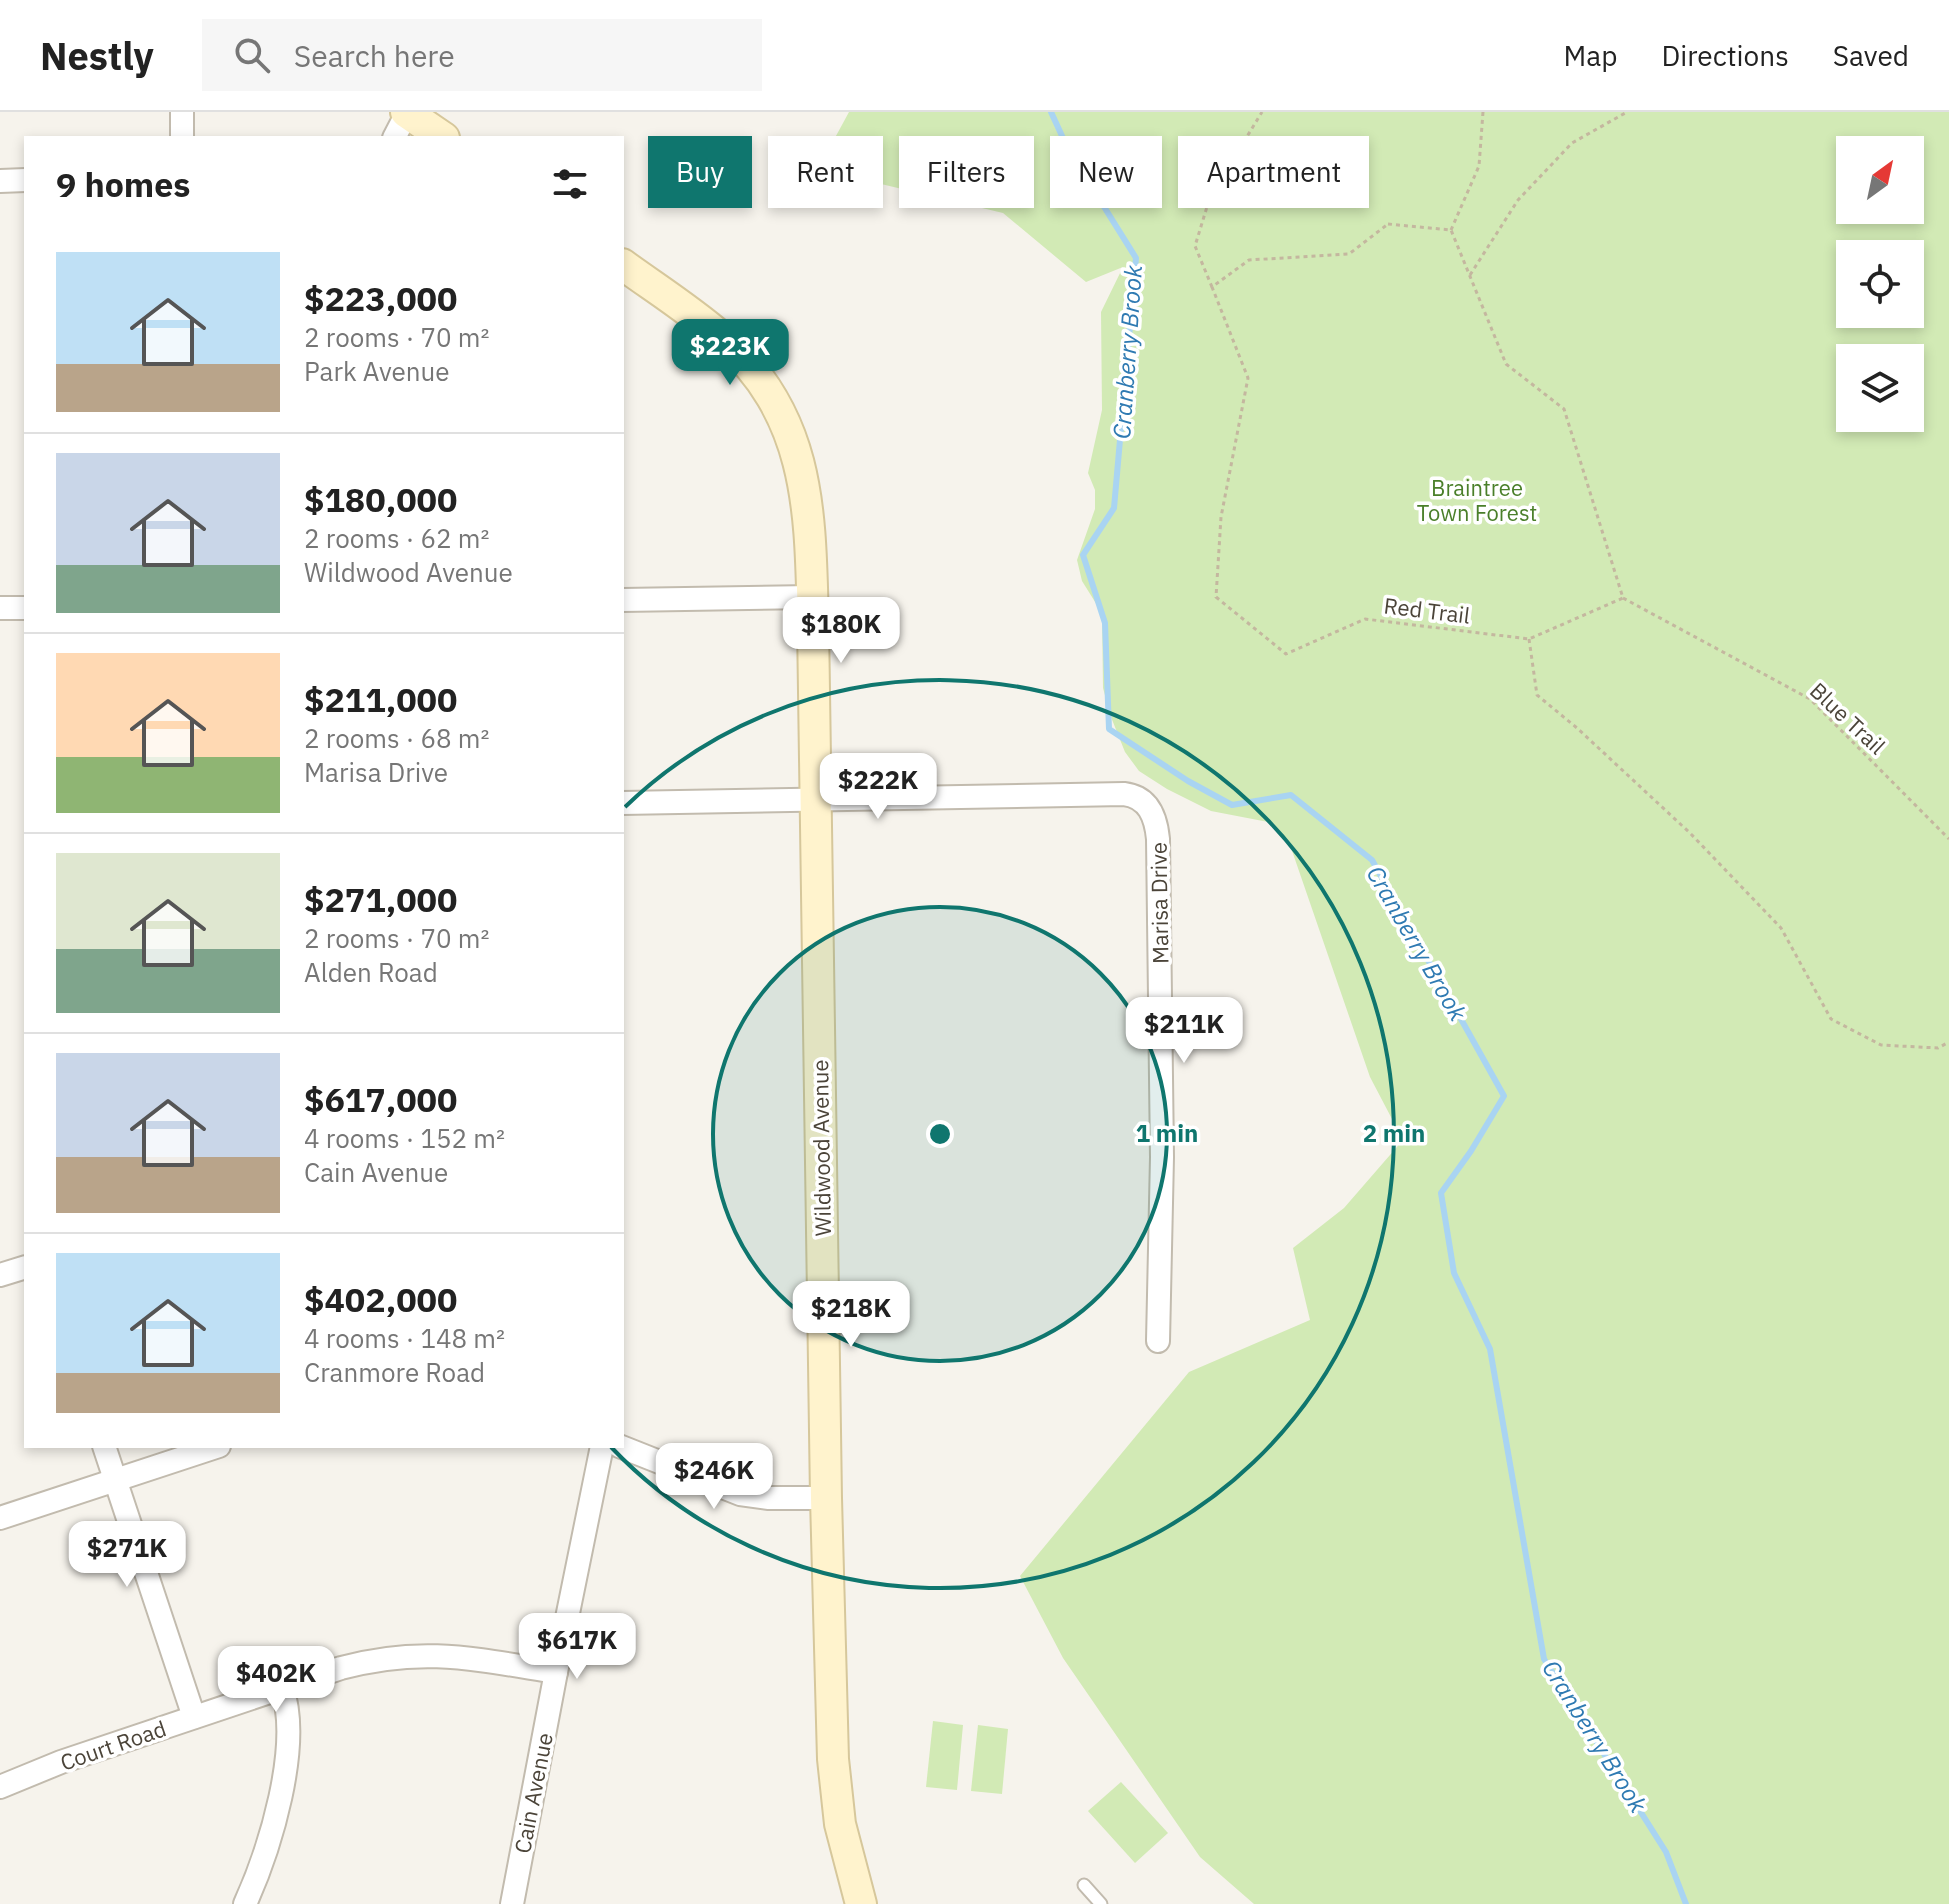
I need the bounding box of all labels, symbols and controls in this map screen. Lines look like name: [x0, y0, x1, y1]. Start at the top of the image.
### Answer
search box: [202, 19, 762, 91]
text: Nestly: [40, 31, 154, 80]
icon: search: [230, 33, 274, 77]
text: Search here: [294, 36, 455, 75]
text: Map: [1563, 37, 1617, 74]
text: Directions: [1661, 37, 1789, 74]
text: Saved: [1833, 37, 1909, 74]
chip: Buy: [648, 136, 752, 208]
chip: Rent: [768, 136, 883, 208]
chip: Filters: [899, 136, 1034, 208]
chip: New: [1050, 136, 1162, 208]
chip: Apartment: [1178, 136, 1369, 208]
north arrow: [1836, 136, 1924, 224]
map controls: [1836, 136, 1924, 432]
text: 9 homes: [56, 162, 191, 206]
icon: filters: [548, 162, 592, 206]
button: locate: [1836, 240, 1924, 328]
water label: Cranberry Brook: [1105, 264, 1149, 440]
text: $223,000: [304, 276, 457, 320]
icon: home: [120, 284, 216, 380]
pin: $223K: [674, 319, 786, 387]
text: 2 rooms · 70 m²: [304, 320, 489, 354]
text: $223K: [690, 328, 770, 362]
button: layers: [1836, 344, 1924, 432]
text: Park Avenue: [304, 354, 450, 388]
park label: Braintree Town Forest: [1417, 473, 1537, 527]
text: $180,000: [304, 477, 457, 521]
icon: home: [120, 485, 216, 581]
text: 2 rooms · 62 m²: [304, 521, 489, 555]
text: Wildwood Avenue: [304, 555, 513, 589]
street label: Red Trail: [1382, 590, 1472, 630]
pin: $180K: [785, 597, 897, 665]
text: $180K: [801, 606, 881, 640]
street label: Blue Trail: [1804, 676, 1892, 760]
text: $211,000: [304, 677, 457, 721]
icon: home: [120, 685, 216, 781]
text: 2 rooms · 68 m²: [304, 721, 489, 755]
pin: $222K: [822, 753, 934, 821]
text: Marisa Drive: [304, 755, 448, 789]
text: $222K: [838, 762, 918, 796]
street label: Marisa Drive: [1143, 842, 1175, 964]
water label: Cranberry Brook: [1360, 860, 1475, 1027]
text: $271,000: [304, 877, 457, 921]
icon: home: [120, 885, 216, 981]
text: 2 rooms · 70 m²: [304, 921, 489, 955]
text: Alden Road: [304, 955, 438, 989]
pin: $211K: [1128, 997, 1240, 1065]
text: $211K: [1144, 1006, 1224, 1040]
street label: Wildwood Avenue: [805, 1059, 837, 1237]
text: $617,000: [304, 1077, 457, 1121]
icon: home: [120, 1085, 216, 1181]
text: 1 min: [1136, 1117, 1198, 1149]
text: 2 min: [1363, 1117, 1425, 1149]
centre of rings: [926, 1120, 954, 1148]
text: 4 rooms · 152 m²: [304, 1121, 505, 1155]
text: Cain Avenue: [304, 1155, 448, 1189]
text: $402,000: [304, 1277, 457, 1321]
pin: $218K: [795, 1281, 907, 1349]
icon: home: [120, 1285, 216, 1381]
text: $218K: [811, 1290, 891, 1324]
text: 4 rooms · 148 m²: [304, 1321, 505, 1355]
text: Cranmore Road: [304, 1355, 485, 1389]
pin: $246K: [658, 1443, 770, 1511]
text: $246K: [674, 1452, 754, 1486]
pin: $271K: [71, 1521, 183, 1589]
text: $271K: [87, 1530, 167, 1564]
pin: $617K: [521, 1613, 633, 1681]
text: $617K: [537, 1622, 617, 1656]
pin: $402K: [220, 1646, 332, 1714]
water label: Cranberry Brook: [1535, 1654, 1655, 1819]
text: $402K: [236, 1655, 316, 1689]
street label: Court Road: [56, 1713, 170, 1777]
street label: Cain Avenue: [507, 1730, 559, 1856]

